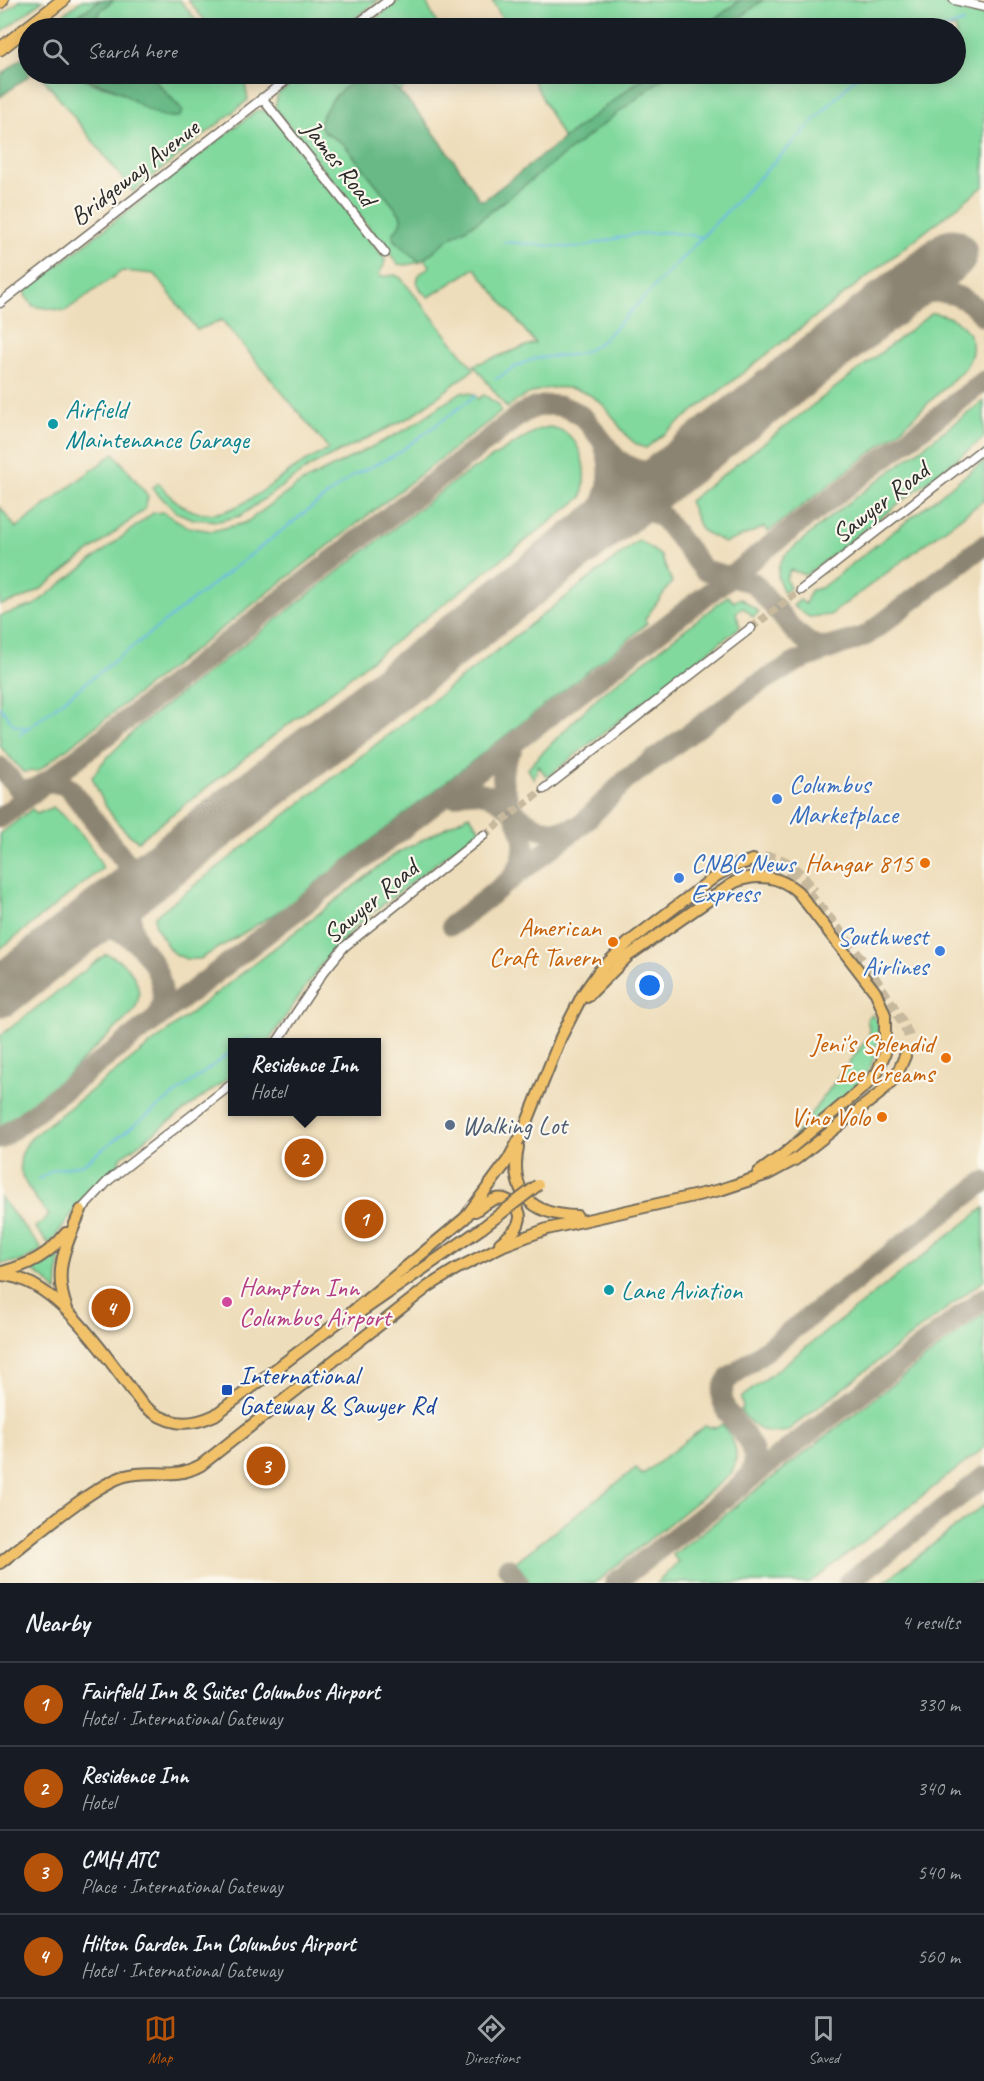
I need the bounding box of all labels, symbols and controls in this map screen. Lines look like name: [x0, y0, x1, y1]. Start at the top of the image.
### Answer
search box: [18, 18, 966, 84]
icon: search: [39, 35, 72, 68]
text: Search here: [87, 37, 177, 65]
street label: Bridgeway Avenue: [63, 111, 207, 233]
street label: James Road: [294, 112, 386, 216]
place label: Airfield Maintenance Garage: [65, 393, 251, 456]
marker: Airfield Maintenance Garage: [46, 417, 60, 431]
street label: Sawyer Road: [825, 452, 938, 551]
place label: Columbus Marketplace: [789, 768, 901, 831]
marker: Columbus Marketplace: [770, 792, 784, 806]
place label: CNBC News Express: [691, 847, 797, 910]
place label: Hangar 815: [805, 847, 914, 880]
street label: Sawyer Road: [316, 850, 428, 951]
marker: Hangar 815: [918, 856, 932, 870]
marker: CNBC News Express: [672, 871, 686, 885]
place label: American Craft Tavern: [489, 911, 602, 974]
place label: Southwest Airlines: [837, 920, 930, 983]
marker: American Craft Tavern: [606, 935, 620, 949]
marker: Southwest Airlines: [933, 944, 947, 958]
your location: [635, 971, 664, 1000]
place label: Jeni's Splendid Ice Creams: [809, 1027, 938, 1090]
popup: [228, 1038, 381, 1116]
text: Residence Inn: [251, 1051, 358, 1079]
marker: Jeni's Splendid Ice Creams: [939, 1051, 953, 1065]
text: Hotel: [251, 1079, 286, 1104]
place label: Vino Volo: [791, 1101, 872, 1134]
place label: Walking Lot: [462, 1109, 569, 1142]
marker: Vino Volo: [875, 1110, 889, 1124]
marker: Walking Lot: [443, 1118, 457, 1132]
pin: 2: [284, 1136, 324, 1180]
pin: 1: [344, 1196, 384, 1242]
place label: Hampton Inn Columbus Airport: [239, 1271, 393, 1334]
place label: Lane Aviation: [621, 1274, 743, 1307]
marker: Lane Aviation: [602, 1283, 616, 1297]
pin: 4: [92, 1286, 130, 1330]
marker: Hampton Inn Columbus Airport: [220, 1295, 234, 1309]
place label: International Gateway & Sawyer Rd: [239, 1359, 438, 1422]
marker: International Gateway & Sawyer Rd: [220, 1383, 234, 1397]
pin: 3: [246, 1444, 286, 1488]
text: Nearby: [24, 1606, 89, 1639]
text: 4 results: [901, 1610, 960, 1635]
text: Fairfield Inn & Suites Columbus Airport: [81, 1678, 380, 1706]
text: 1: [39, 1692, 48, 1717]
text: 330 m: [917, 1692, 960, 1717]
text: Hotel · International Gateway: [81, 1706, 282, 1731]
text: Residence Inn: [81, 1762, 188, 1790]
text: 2: [39, 1776, 48, 1801]
text: 340 m: [917, 1776, 960, 1801]
text: Hotel: [81, 1790, 116, 1815]
text: CMH ATC: [81, 1846, 156, 1874]
text: 3: [39, 1860, 48, 1885]
text: 540 m: [917, 1860, 960, 1885]
text: Place · International Gateway: [81, 1874, 283, 1899]
text: Hilton Garden Inn Columbus Airport: [81, 1930, 356, 1958]
text: 4: [39, 1944, 48, 1969]
text: 560 m: [917, 1944, 960, 1969]
text: Hotel · International Gateway: [81, 1958, 282, 1983]
tab: Map: [144, 2012, 177, 2068]
tab: Directions: [464, 2012, 520, 2068]
tab: Saved: [807, 2012, 840, 2068]

